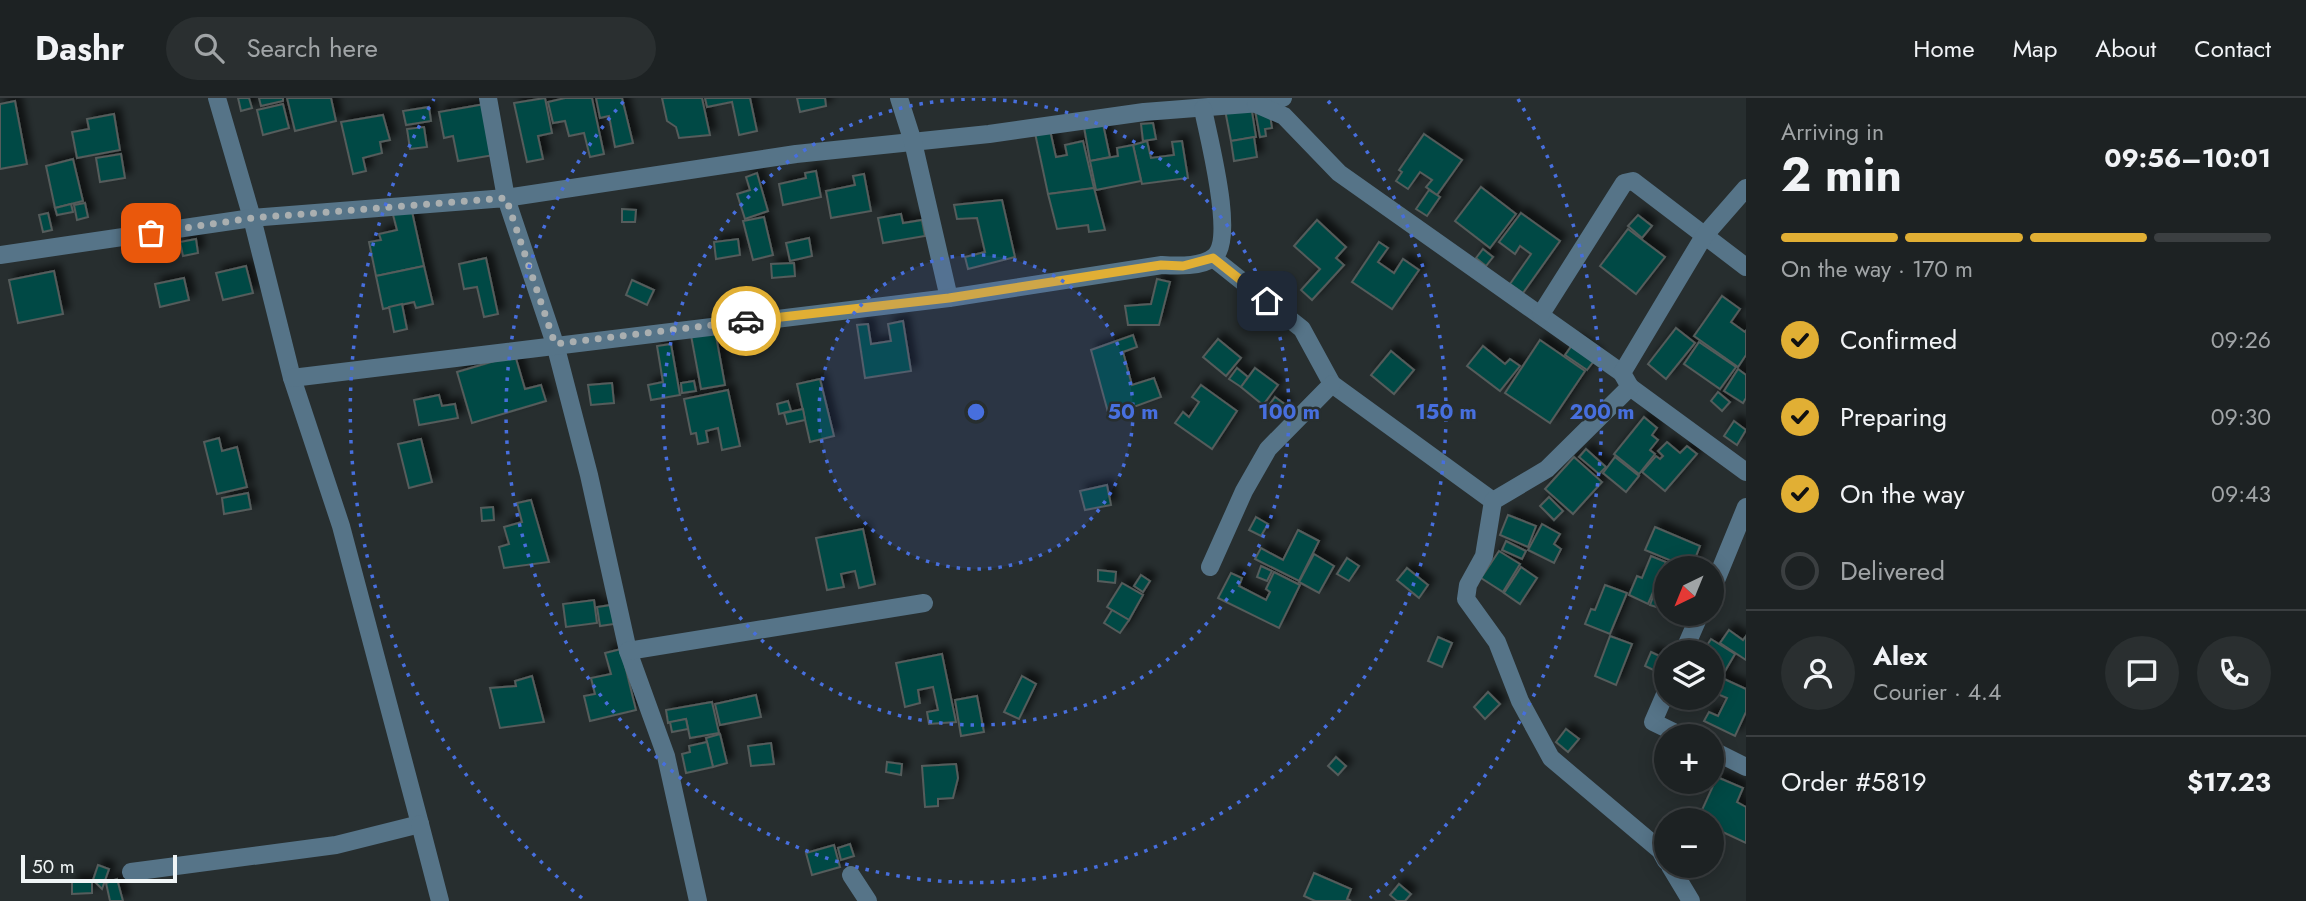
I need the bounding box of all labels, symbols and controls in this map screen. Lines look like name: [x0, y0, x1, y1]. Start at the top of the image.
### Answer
search box: [166, 17, 656, 80]
text: Dashr: [35, 25, 124, 72]
icon: search: [190, 29, 228, 67]
text: Search here: [246, 29, 378, 67]
text: Home: [1913, 31, 1975, 66]
text: Map: [2013, 31, 2057, 66]
text: About: [2095, 31, 2156, 66]
text: Contact: [2194, 31, 2271, 66]
text: Arriving in: [1781, 115, 1884, 149]
text: 09:56–10:01: [2104, 139, 2271, 177]
text: 2 min: [1781, 142, 1902, 208]
pin: [121, 203, 181, 263]
icon: bag: [132, 214, 170, 252]
text: On the way · 170 m: [1781, 252, 1973, 286]
pin: [1237, 271, 1297, 331]
icon: home: [1248, 282, 1286, 320]
courier: [711, 286, 781, 356]
icon: car: [727, 302, 765, 340]
icon: check: [1781, 321, 1819, 359]
text: Confirmed: [1840, 321, 1957, 359]
text: 09:26: [2211, 323, 2271, 357]
text: 50 m: [1108, 397, 1158, 427]
text: 100 m: [1258, 397, 1320, 427]
text: 150 m: [1415, 397, 1477, 427]
text: 200 m: [1569, 397, 1635, 427]
icon: check: [1781, 398, 1819, 436]
text: Preparing: [1840, 398, 1947, 436]
centre of rings: [964, 400, 988, 424]
text: 09:30: [2211, 400, 2271, 434]
icon: check: [1781, 475, 1819, 513]
text: On the way: [1840, 475, 1965, 513]
text: 09:43: [2211, 477, 2271, 511]
text: Delivered: [1840, 552, 1945, 590]
north arrow: [1654, 556, 1724, 626]
map controls: [1654, 556, 1724, 878]
button: person: [1781, 636, 1855, 710]
button: chat: [2105, 636, 2179, 710]
button: phone: [2197, 636, 2271, 710]
text: Alex: [1873, 637, 1927, 675]
button: layers: [1654, 640, 1724, 710]
text: Courier · 4.4: [1873, 675, 2001, 709]
button: +: [1654, 724, 1724, 794]
text: Order #5819: [1781, 763, 1927, 801]
text: $17.23: [2187, 763, 2271, 801]
button: −: [1654, 808, 1724, 878]
scale bar: [21, 852, 177, 884]
text: 50 m: [32, 853, 75, 880]

